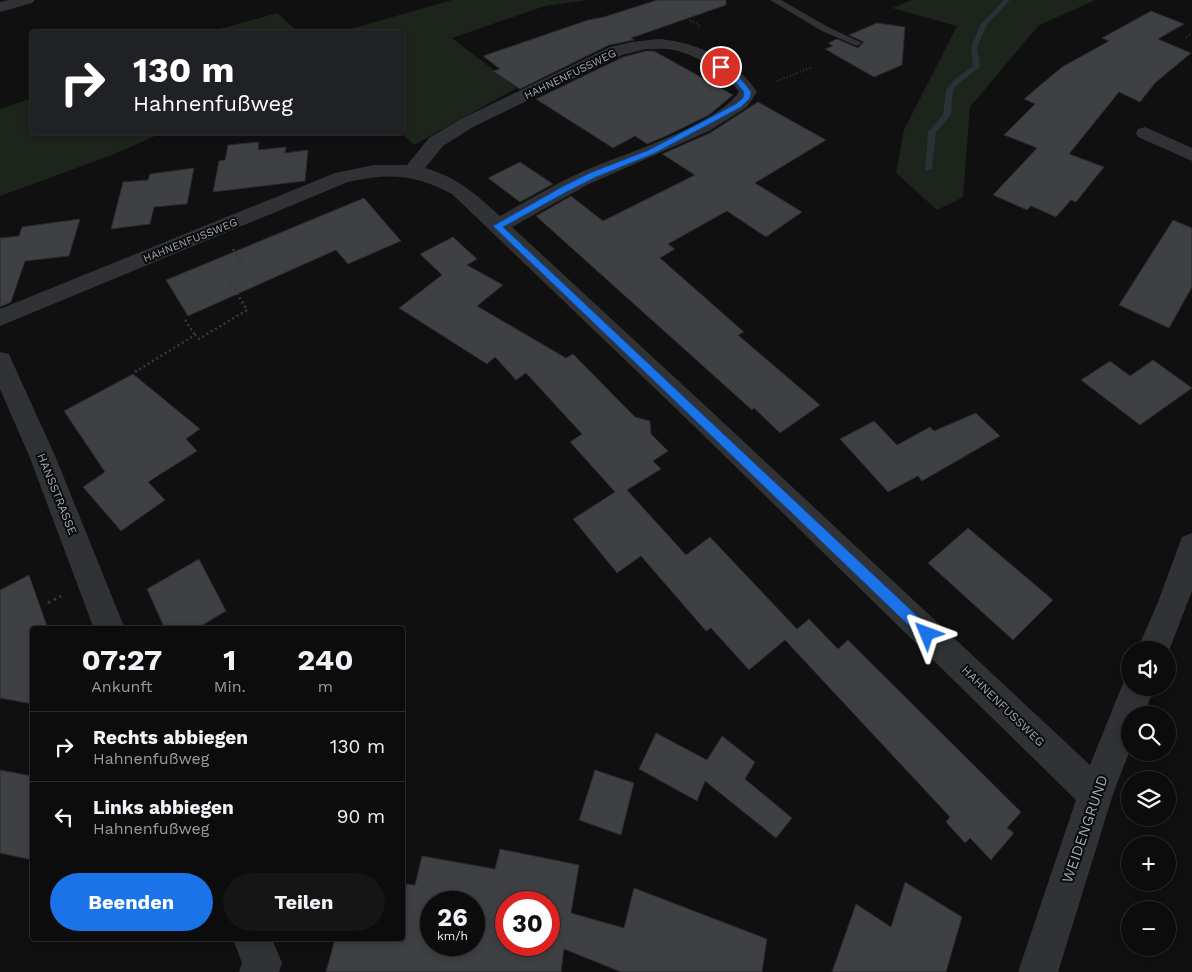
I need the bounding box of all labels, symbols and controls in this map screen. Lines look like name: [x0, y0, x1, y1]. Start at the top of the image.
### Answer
pin: [700, 46, 742, 88]
street label: HAHNENFUSSWEG: [522, 47, 618, 102]
text: 130 m: [133, 49, 234, 91]
icon: right: [50, 50, 115, 115]
icon: arrive: [707, 53, 735, 81]
text: Hahnenfußweg: [133, 91, 293, 116]
street label: HAHNENFUSSWEG: [141, 216, 239, 265]
street label: HANSSTRASSE: [34, 451, 80, 537]
position arrow: [900, 607, 952, 659]
map controls: [1121, 641, 1176, 956]
button: sound: [1121, 641, 1176, 696]
text: 07:27: [81, 642, 162, 677]
text: 1: [223, 642, 236, 677]
text: 240: [297, 642, 354, 677]
street label: HAHNENFUSSWEG: [959, 663, 1047, 749]
text: Ankunft: [91, 677, 153, 696]
text: Min.: [214, 677, 246, 696]
text: m: [318, 677, 333, 696]
button: search: [1121, 706, 1176, 761]
text: Rechts abbiegen: [93, 726, 248, 749]
icon: right: [50, 733, 78, 761]
text: 130 m: [330, 735, 385, 758]
text: Hahnenfußweg: [93, 749, 209, 768]
button: layers: [1121, 771, 1176, 826]
street label: WEIDENGRUND: [1058, 773, 1112, 885]
text: Links abbiegen: [93, 796, 234, 819]
icon: left: [50, 803, 78, 831]
text: 90 m: [337, 805, 385, 828]
text: Hahnenfußweg: [93, 819, 209, 838]
button: +: [1121, 836, 1176, 891]
button: Beenden: [50, 873, 213, 931]
button: Teilen: [223, 873, 385, 931]
speed limit sign: 30: [495, 891, 560, 956]
button: −: [1121, 901, 1176, 956]
text: 26: [437, 903, 468, 932]
text: km/h: [437, 929, 468, 943]

